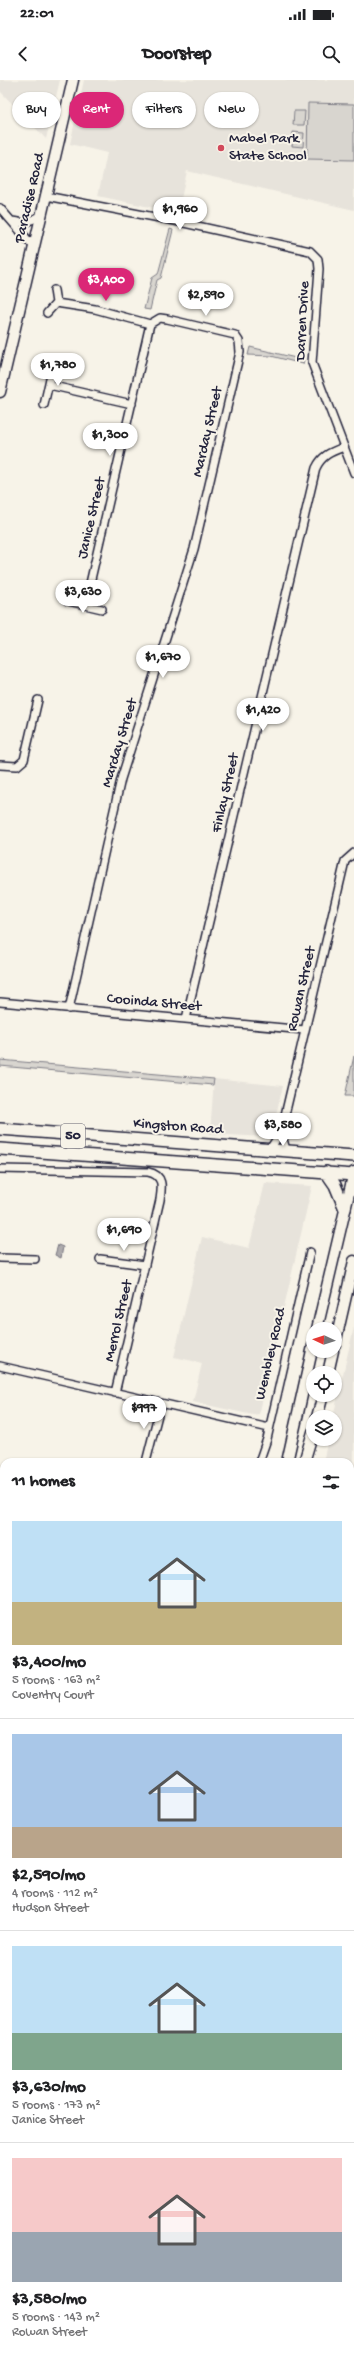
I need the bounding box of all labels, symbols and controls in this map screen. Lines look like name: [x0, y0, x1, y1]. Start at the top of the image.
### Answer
text: 22:01: [20, 5, 54, 23]
icon: back: [12, 43, 34, 65]
icon: search: [320, 43, 342, 65]
text: Doorstep: [143, 44, 211, 65]
chip: Buy: [12, 92, 61, 128]
chip: Rent: [69, 92, 124, 128]
chip: Filters: [132, 92, 196, 128]
chip: New: [204, 92, 259, 128]
place label: Mabel Park State School: [229, 130, 307, 165]
marker: Mabel Park State School: [216, 143, 226, 153]
street label: Paradise Road: [11, 150, 49, 246]
pin: $1,960: [147, 197, 213, 231]
text: $1,960: [162, 202, 198, 217]
pin: $3,400: [73, 268, 139, 302]
text: $3,400: [87, 273, 125, 288]
street label: Darren Drive: [292, 280, 314, 362]
pin: $2,590: [173, 283, 239, 317]
text: $2,590: [187, 288, 225, 303]
pin: $1,780: [25, 353, 91, 387]
text: $1,780: [40, 358, 76, 373]
street label: Marday Street: [189, 383, 228, 479]
pin: $1,300: [77, 423, 143, 457]
text: $1,300: [92, 428, 128, 443]
street label: Janice Street: [74, 474, 111, 560]
pin: $3,630: [50, 580, 116, 614]
text: $3,630: [64, 585, 102, 600]
pin: $1,670: [130, 645, 196, 679]
text: $1,670: [145, 650, 181, 665]
street label: Marday Street: [98, 695, 143, 790]
pin: $1,420: [230, 698, 296, 732]
text: $1,420: [245, 703, 281, 718]
street label: Finlay Street: [208, 750, 244, 835]
street label: Rowan Street: [284, 943, 321, 1033]
street label: Cooinda Street: [106, 990, 204, 1016]
pin: $3,580: [250, 1113, 316, 1147]
street label: Kingston Road: [132, 1115, 225, 1139]
text: $3,580: [264, 1118, 302, 1133]
road number: 50: [61, 1124, 85, 1148]
pin: $1,690: [91, 1218, 157, 1252]
text: $1,690: [106, 1223, 142, 1238]
street label: Merrol Street: [101, 1277, 138, 1364]
street label: Wembley Road: [252, 1305, 291, 1402]
north arrow: [306, 1322, 342, 1358]
map controls: [306, 1322, 342, 1446]
button: locate: [306, 1366, 342, 1402]
pin: $997: [120, 1396, 168, 1430]
text: $997: [131, 1401, 157, 1416]
button: layers: [306, 1410, 342, 1446]
icon: filters: [320, 1471, 342, 1493]
text: 11 homes: [12, 1472, 75, 1492]
icon: home: [141, 1547, 213, 1619]
text: $3,400/mo: [12, 1653, 86, 1673]
text: 5 rooms · 163 m²: [12, 1673, 100, 1688]
text: Coventry Court: [12, 1688, 94, 1703]
icon: home: [141, 1760, 213, 1832]
text: $2,590/mo: [12, 1866, 85, 1886]
text: 4 rooms · 112 m²: [12, 1886, 98, 1901]
text: Hudson Street: [12, 1901, 89, 1916]
icon: home: [141, 1972, 213, 2044]
text: $3,630/mo: [12, 2078, 86, 2098]
text: 5 rooms · 173 m²: [12, 2098, 100, 2113]
text: Janice Street: [12, 2113, 84, 2128]
icon: home: [141, 2184, 213, 2256]
text: $3,580/mo: [12, 2290, 87, 2310]
text: 5 rooms · 143 m²: [12, 2310, 100, 2325]
text: Rowan Street: [12, 2325, 87, 2340]

